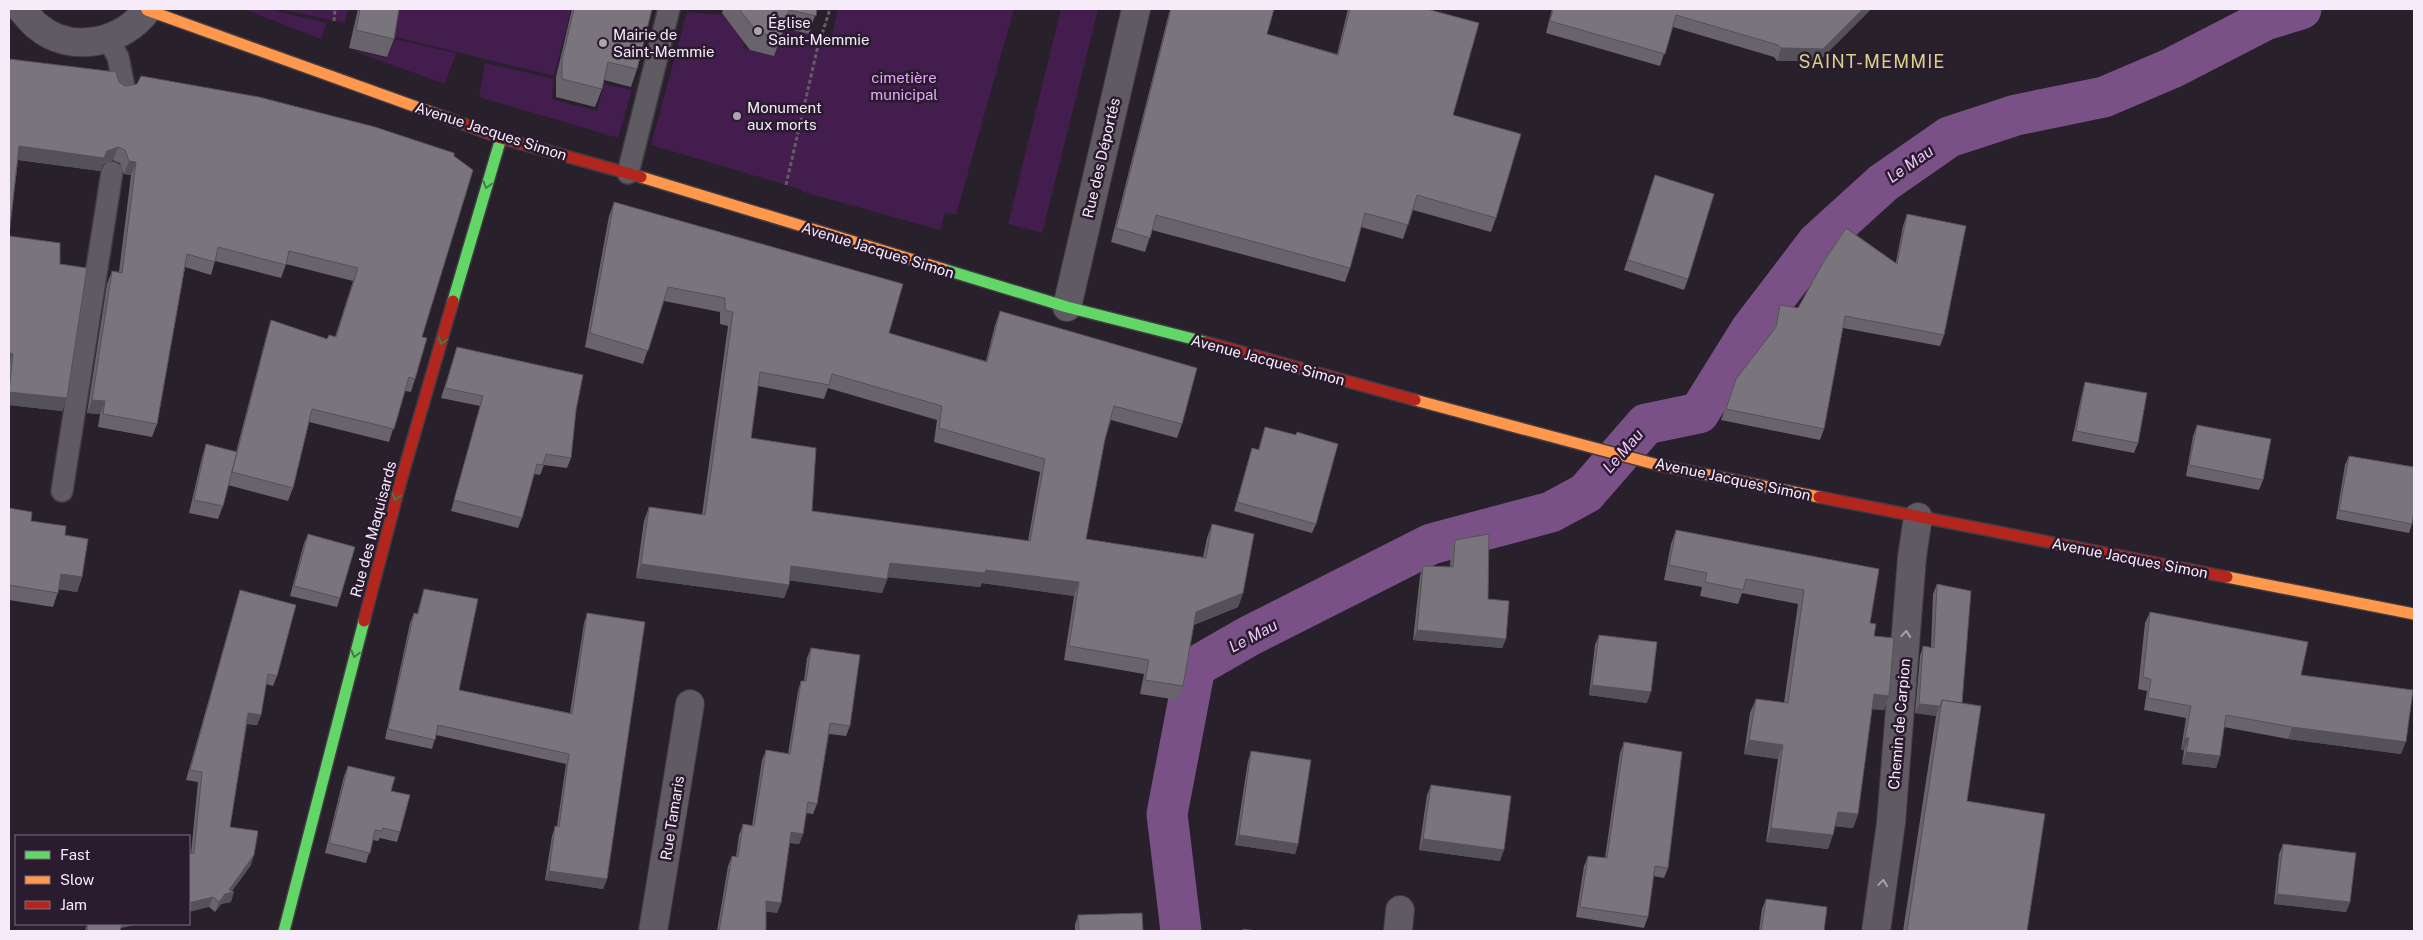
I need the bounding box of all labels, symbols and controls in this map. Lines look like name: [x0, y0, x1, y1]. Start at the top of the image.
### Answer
place label: Église Saint-Memmie: [768, 14, 869, 48]
marker: Église Saint-Memmie: [752, 25, 764, 37]
place label: Mairie de Saint-Memmie: [613, 26, 714, 60]
marker: Mairie de Saint-Memmie: [597, 37, 609, 49]
district label: SAINT-MEMMIE: [1799, 51, 1945, 72]
park label: cimetière municipal: [870, 69, 938, 103]
street label: Rue des Déportés: [1079, 96, 1123, 220]
street label: Avenue Jacques Simon: [413, 98, 569, 164]
place label: Monument aux morts: [747, 99, 822, 133]
marker: Monument aux morts: [731, 110, 743, 122]
water label: Le Mau: [1883, 141, 1937, 187]
one-way arrow: [483, 180, 493, 188]
street label: Avenue Jacques Simon: [800, 219, 956, 281]
street label: Avenue Jacques Simon: [1189, 331, 1347, 389]
one-way arrow: [437, 336, 447, 344]
water label: Le Mau: [1599, 425, 1647, 477]
street label: Avenue Jacques Simon: [1654, 454, 1812, 504]
street label: Rue des Maquisards: [347, 459, 399, 599]
one-way arrow: [391, 492, 402, 501]
street label: Avenue Jacques Simon: [2051, 535, 2209, 581]
water label: Le Mau: [1225, 615, 1281, 657]
one-way arrow: [1901, 630, 1912, 638]
one-way arrow: [351, 650, 361, 658]
street label: Chemin de Carpion: [1885, 658, 1913, 790]
street label: Rue Tamaris: [657, 774, 687, 862]
legend: [15, 835, 190, 925]
text: Fast: [60, 846, 90, 863]
text: Slow: [60, 871, 95, 888]
one-way arrow: [1877, 879, 1888, 887]
text: Jam: [60, 896, 87, 913]

